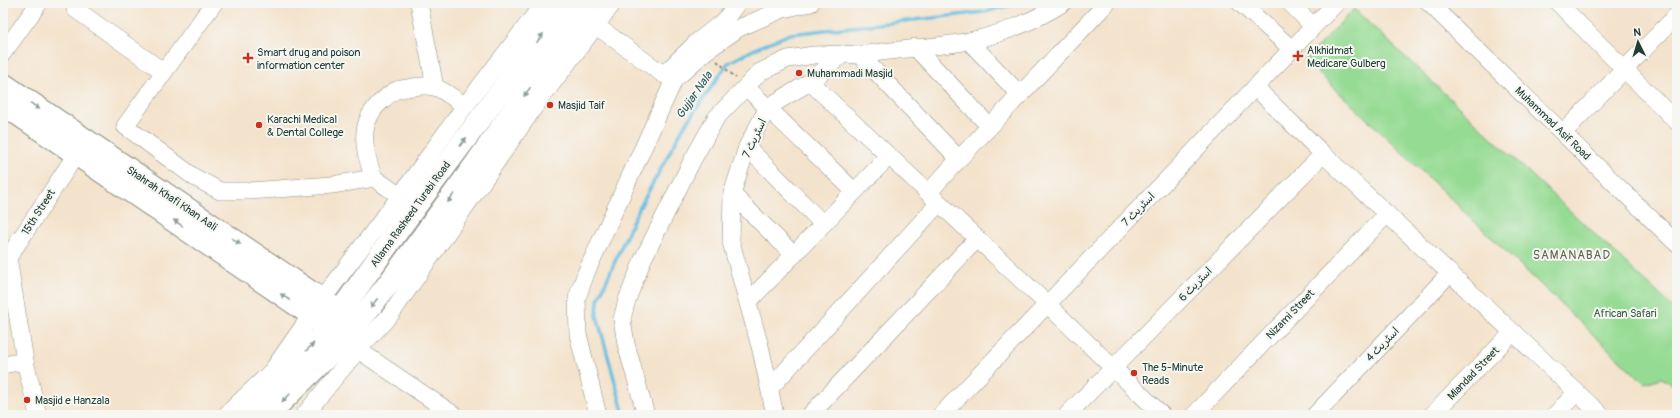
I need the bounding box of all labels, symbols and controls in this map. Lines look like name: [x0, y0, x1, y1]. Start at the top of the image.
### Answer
north arrow: [1618, 22, 1658, 62]
text: N: [1633, 26, 1642, 39]
one-way arrow: [536, 32, 544, 43]
place label: Alkhidmat Medicare Gulberg: [1307, 44, 1386, 70]
place label: Smart drug and poison information center: [257, 46, 361, 72]
marker: Alkhidmat Medicare Gulberg: [1292, 50, 1304, 62]
marker: Smart drug and poison information center: [242, 52, 254, 64]
place label: Muhammadi Masjid: [807, 67, 893, 80]
water label: Gujjar Nala: [673, 68, 717, 122]
marker: Muhammadi Masjid: [794, 68, 804, 78]
street label: Muhammad Asif Road: [1512, 84, 1593, 163]
one-way arrow: [523, 87, 531, 97]
place label: Masjid Taif: [558, 99, 606, 112]
marker: Masjid Taif: [545, 100, 555, 110]
one-way arrow: [30, 102, 41, 110]
place label: Karachi Medical & Dental College: [267, 113, 344, 139]
street label: اسٹریٹ 7: [740, 117, 769, 160]
marker: Karachi Medical & Dental College: [254, 120, 264, 130]
one-way arrow: [459, 137, 467, 148]
street label: Allama Rasheed Turabi Road: [368, 159, 453, 270]
street label: Shahrah Khafi Khan Aali: [124, 163, 219, 234]
street label: 15th Street: [19, 186, 58, 238]
street label: اسٹریٹ 7: [1119, 190, 1158, 229]
one-way arrow: [448, 193, 456, 203]
one-way arrow: [173, 219, 184, 227]
one-way arrow: [231, 237, 241, 245]
district label: SAMANABAD: [1533, 248, 1611, 263]
street label: اسٹریٹ 6: [1176, 265, 1215, 304]
street label: Nizami Street: [1263, 286, 1318, 342]
one-way arrow: [280, 293, 291, 301]
one-way arrow: [370, 297, 378, 308]
park label: African Safari: [1593, 307, 1657, 320]
street label: اسٹریٹ 4: [1363, 325, 1402, 364]
one-way arrow: [305, 342, 315, 352]
street label: Miandad Street: [1445, 344, 1502, 403]
place label: The 5-Minute Reads: [1142, 361, 1204, 387]
marker: The 5-Minute Reads: [1129, 368, 1139, 378]
one-way arrow: [281, 393, 291, 403]
place label: Masjid e Hanzala: [35, 394, 110, 407]
marker: Masjid e Hanzala: [22, 395, 32, 405]

